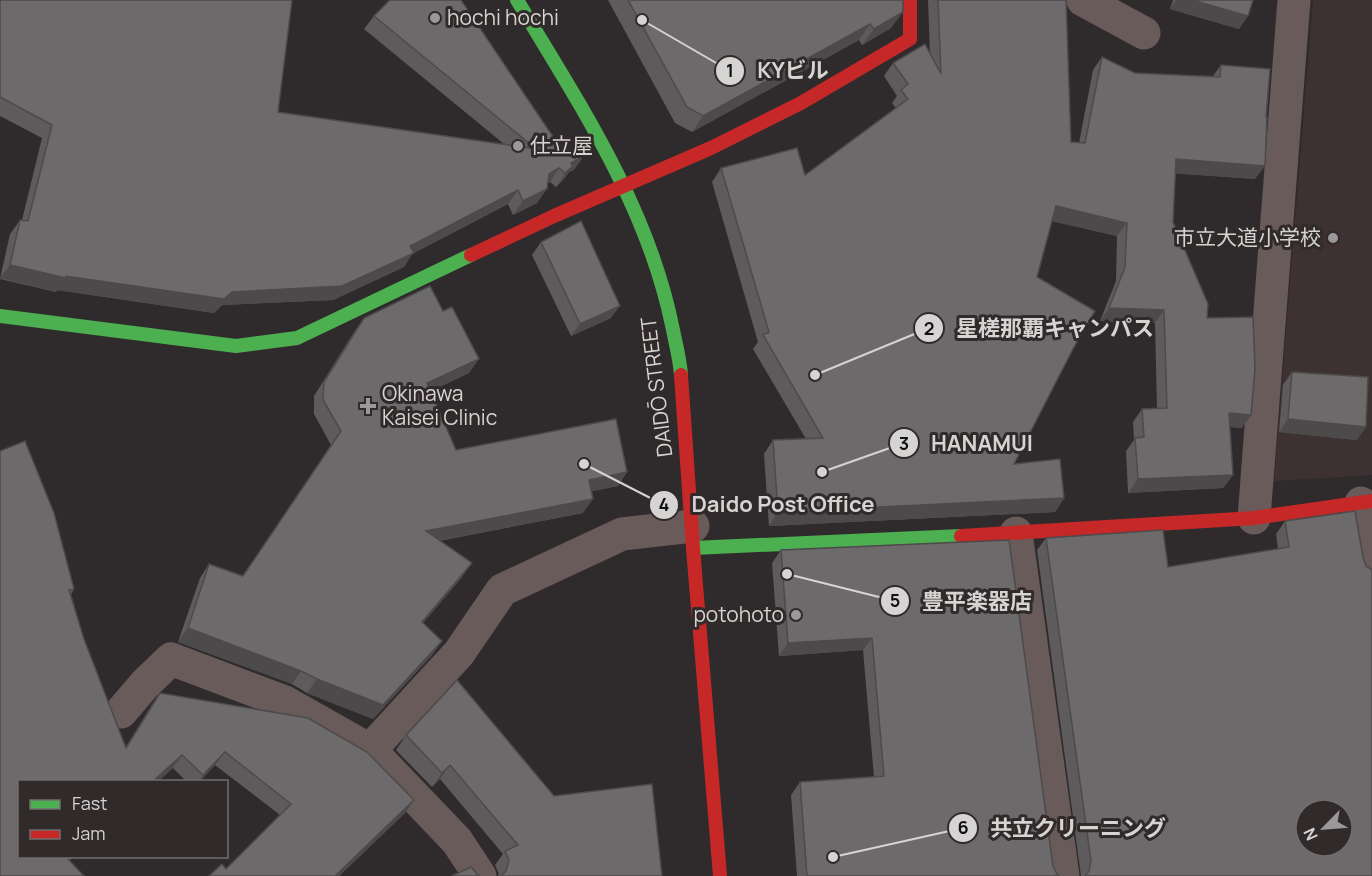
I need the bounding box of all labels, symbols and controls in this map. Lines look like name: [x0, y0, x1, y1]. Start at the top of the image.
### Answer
place label: hochi hochi: [447, 3, 559, 31]
marker: hochi hochi: [428, 11, 442, 25]
callout: KYビル: [715, 51, 840, 91]
text: KYビル: [757, 55, 829, 85]
text: 1: [726, 58, 734, 82]
place label: 仕立屋: [530, 131, 593, 159]
marker: 仕立屋: [511, 139, 525, 153]
place label: 市立大道小学校: [1174, 223, 1321, 251]
marker: 市立大道小学校: [1326, 231, 1340, 245]
callout: 星槎那覇キャンパス: [914, 308, 1166, 348]
text: 星槎那覇キャンパス: [956, 313, 1154, 343]
street label: DAIDŌ STREET: [633, 315, 678, 459]
text: 2: [924, 316, 934, 340]
place label: Okinawa Kaisei Clinic: [382, 379, 497, 431]
marker: Okinawa Kaisei Clinic: [359, 397, 377, 415]
callout: HANAMUI: [889, 423, 1045, 463]
text: HANAMUI: [931, 428, 1033, 458]
text: 3: [899, 431, 909, 455]
callout: Daido Post Office: [649, 485, 886, 525]
text: Daido Post Office: [691, 489, 875, 519]
text: 4: [659, 492, 670, 516]
callout: 豊平楽器店: [880, 581, 1044, 621]
text: 豊平楽器店: [922, 586, 1032, 616]
text: 5: [890, 588, 900, 612]
place label: potohoto: [693, 600, 784, 628]
marker: potohoto: [789, 608, 803, 622]
legend: [18, 780, 228, 858]
text: Fast: [72, 791, 107, 815]
north arrow: [1294, 798, 1354, 858]
callout: 共立クリーニング: [948, 808, 1178, 848]
text: 共立クリーニング: [990, 813, 1166, 843]
text: 6: [957, 815, 969, 839]
text: Jam: [72, 821, 106, 845]
text: N: [1298, 824, 1323, 844]

